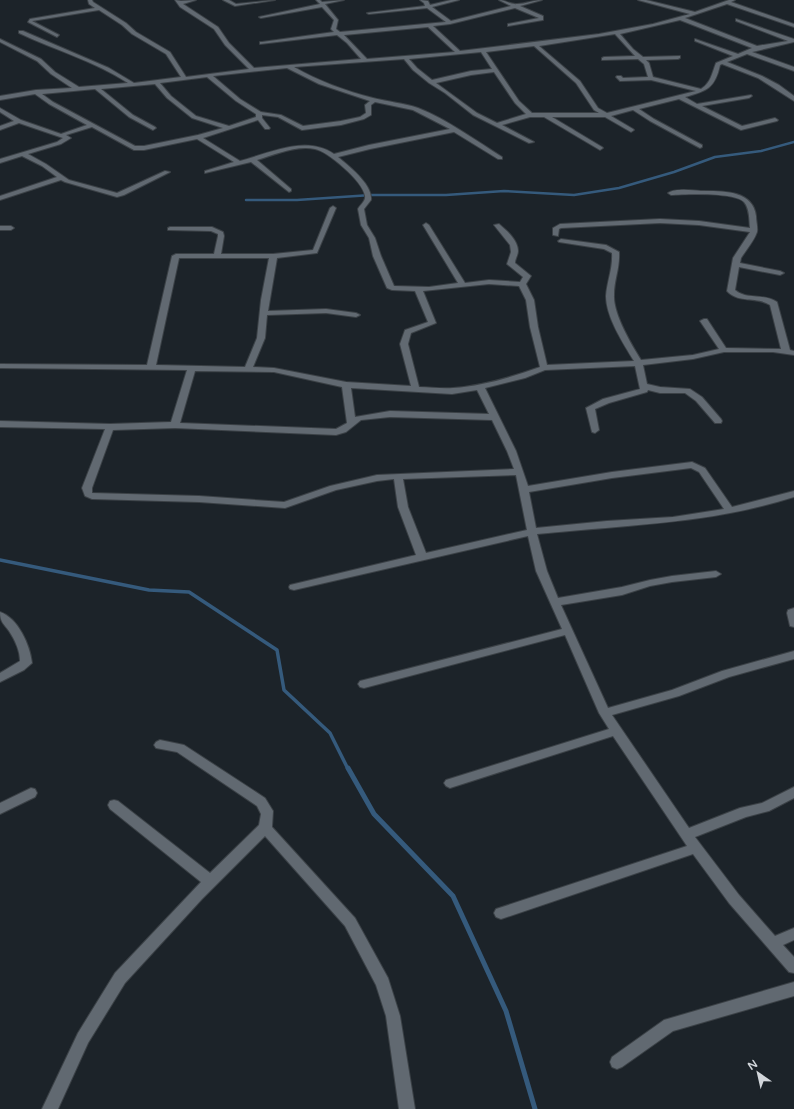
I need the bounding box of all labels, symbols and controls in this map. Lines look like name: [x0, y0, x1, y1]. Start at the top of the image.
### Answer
north arrow: [738, 1053, 778, 1093]
text: N: [745, 1057, 760, 1073]

